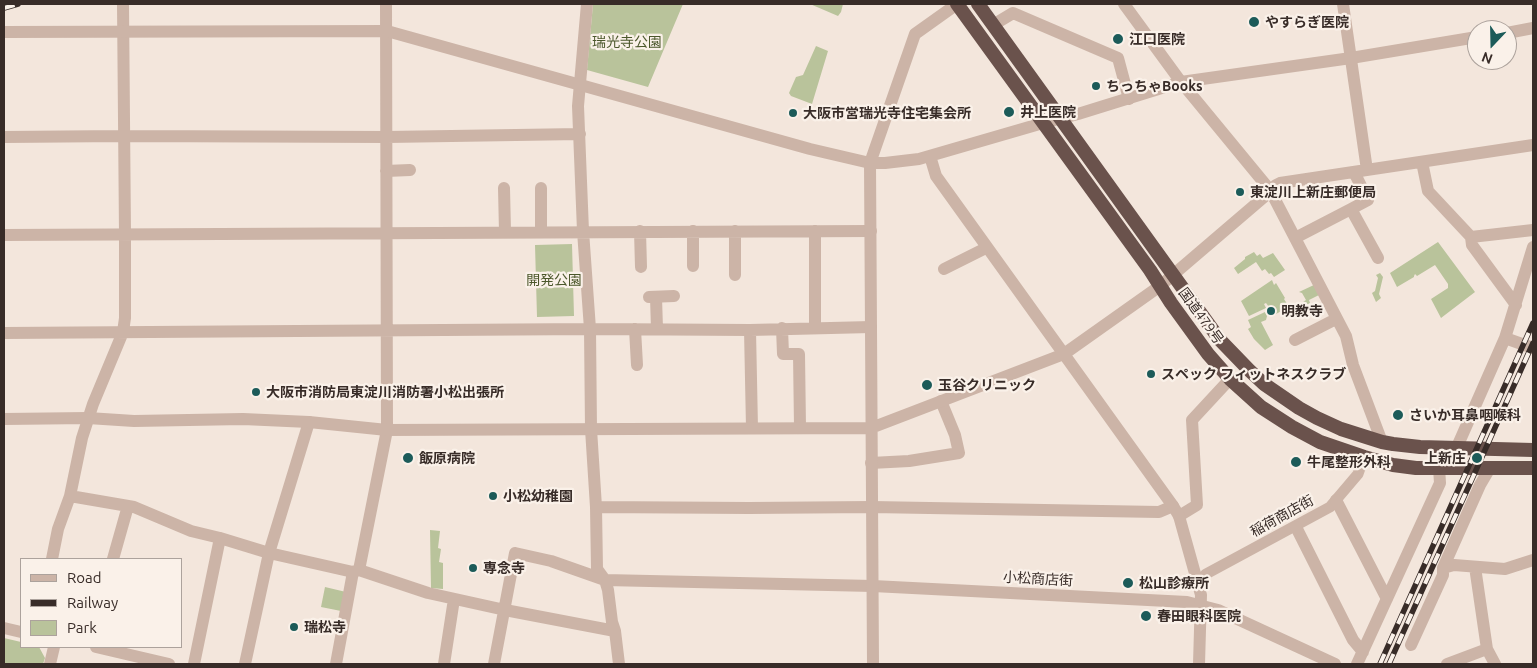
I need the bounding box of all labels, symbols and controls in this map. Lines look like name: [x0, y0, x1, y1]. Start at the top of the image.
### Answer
place label: やすらぎ医院: [1265, 14, 1349, 30]
marker: やすらぎ医院: [1247, 15, 1261, 29]
north arrow: [1467, 20, 1517, 70]
place label: 江口医院: [1129, 31, 1185, 47]
marker: 江口医院: [1111, 32, 1125, 46]
park label: 瑞光寺公園: [592, 34, 662, 50]
text: N: [1479, 49, 1495, 67]
place label: ちっちゃBooks: [1106, 78, 1203, 94]
marker: ちっちゃBooks: [1090, 80, 1102, 92]
place label: 井上医院: [1020, 104, 1076, 120]
place label: 大阪市営瑞光寺住宅集会所: [803, 105, 971, 121]
marker: 井上医院: [1002, 105, 1016, 119]
marker: 大阪市営瑞光寺住宅集会所: [787, 107, 799, 119]
place label: 東淀川上新庄郵便局: [1250, 184, 1376, 200]
marker: 東淀川上新庄郵便局: [1234, 186, 1246, 198]
park label: 開発公園: [526, 272, 582, 288]
street label: 国道479号: [1175, 284, 1227, 348]
place label: 明教寺: [1281, 303, 1323, 319]
marker: 明教寺: [1265, 305, 1277, 317]
place label: スペック フィットネスクラブ: [1161, 366, 1346, 382]
marker: スペック フィットネスクラブ: [1145, 368, 1157, 380]
place label: 玉谷クリニック: [938, 377, 1036, 393]
marker: 玉谷クリニック: [920, 378, 934, 392]
place label: 大阪市消防局東淀川消防署小松出張所: [266, 384, 504, 400]
marker: 大阪市消防局東淀川消防署小松出張所: [250, 386, 262, 398]
place label: さいか耳鼻咽喉科: [1409, 407, 1521, 423]
marker: さいか耳鼻咽喉科: [1391, 408, 1405, 422]
place label: 飯原病院: [419, 450, 475, 466]
place label: 上新庄: [1424, 450, 1466, 466]
marker: 飯原病院: [401, 451, 415, 465]
marker: 上新庄: [1470, 451, 1484, 465]
place label: 牛尾整形外科: [1307, 454, 1391, 470]
marker: 牛尾整形外科: [1289, 455, 1303, 469]
place label: 小松幼稚園: [503, 488, 573, 504]
marker: 小松幼稚園: [487, 490, 499, 502]
street label: 稲荷商店街: [1247, 492, 1317, 540]
legend: [20, 558, 182, 648]
place label: 専念寺: [483, 560, 525, 576]
marker: 専念寺: [467, 562, 479, 574]
text: Road: [67, 569, 102, 586]
street label: 小松商店街: [1003, 569, 1073, 589]
place label: 松山診療所: [1139, 575, 1209, 591]
marker: 松山診療所: [1121, 576, 1135, 590]
text: Railway: [67, 594, 118, 611]
place label: 春田眼科医院: [1157, 608, 1241, 624]
marker: 春田眼科医院: [1139, 609, 1153, 623]
text: Park: [67, 619, 97, 636]
place label: 瑞松寺: [304, 619, 346, 635]
marker: 瑞松寺: [288, 621, 300, 633]

